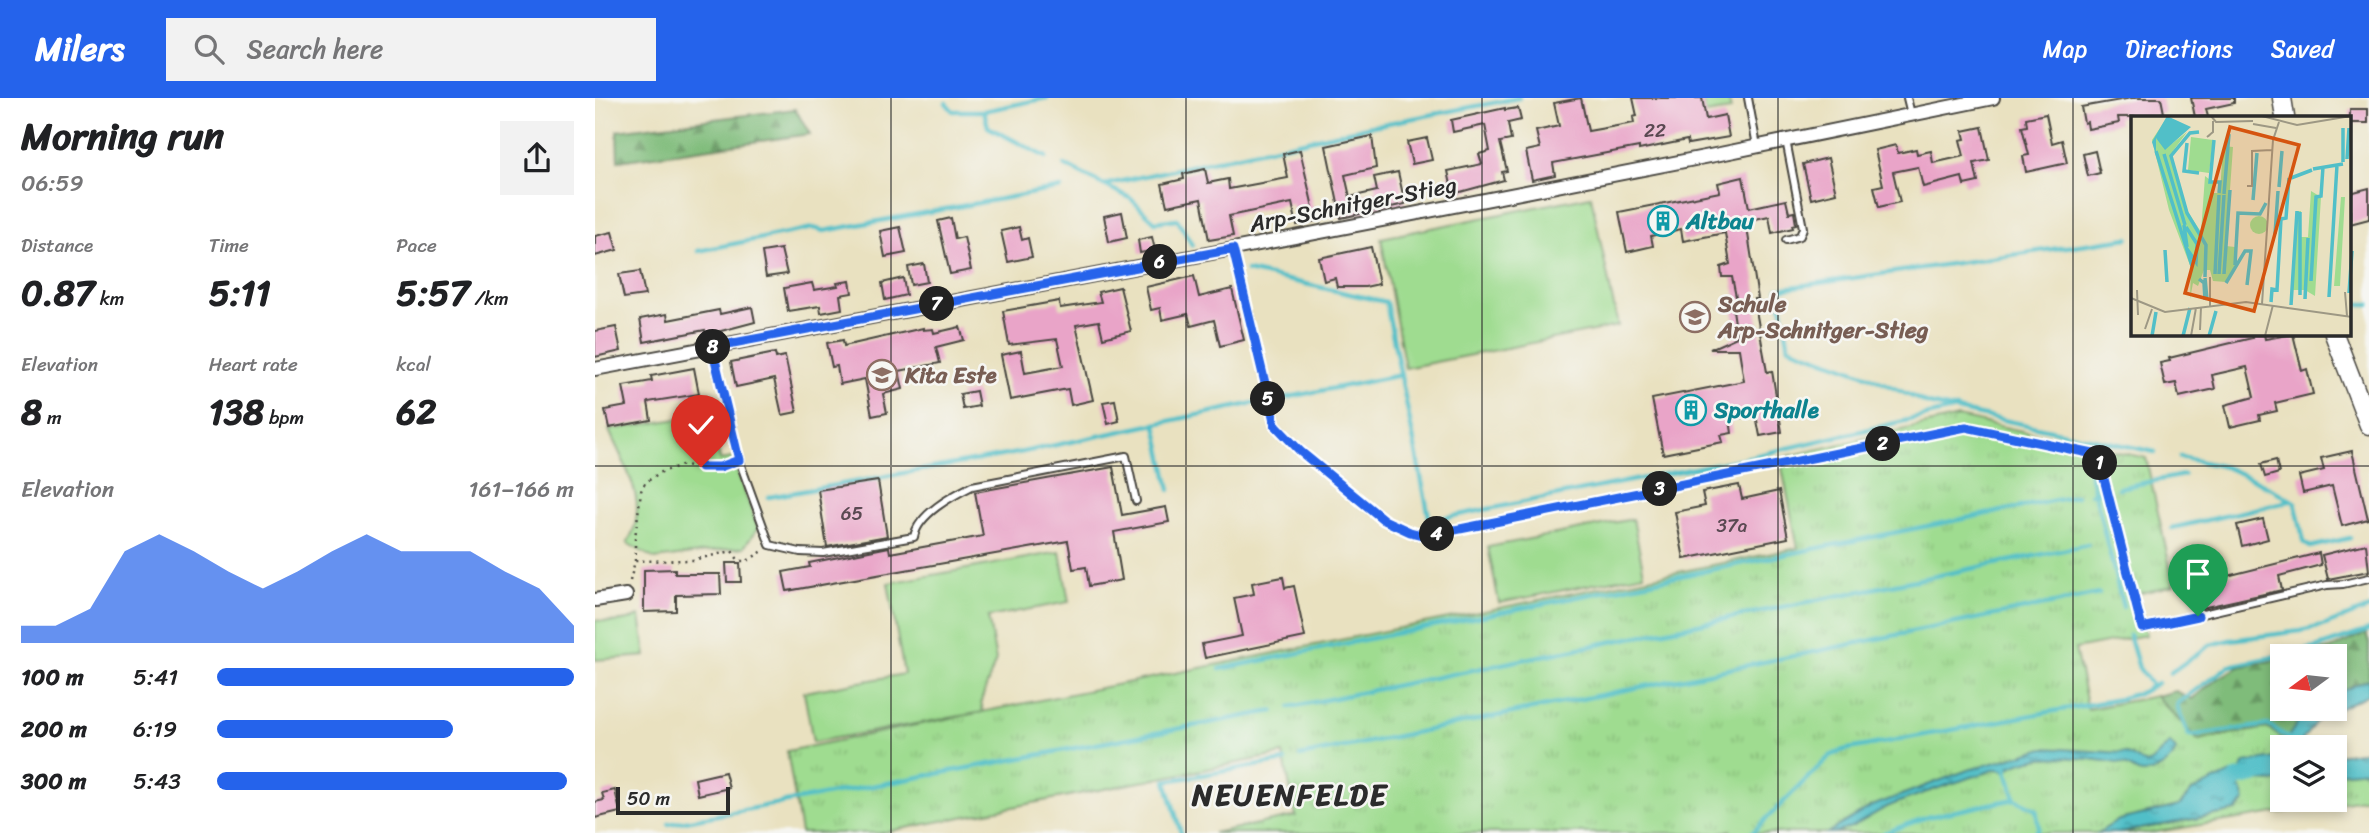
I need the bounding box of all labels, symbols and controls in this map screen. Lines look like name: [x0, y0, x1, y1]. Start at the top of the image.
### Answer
search box: [166, 18, 656, 81]
text: Milers: [35, 20, 124, 78]
text: Search here: [246, 26, 383, 72]
text: Map: [2043, 28, 2087, 70]
text: Directions: [2125, 28, 2233, 70]
text: Saved: [2271, 28, 2334, 70]
icon: search: [190, 30, 228, 68]
text: Morning run: [21, 103, 224, 170]
house number: 22: [1644, 114, 1666, 147]
inset map: [2131, 116, 2351, 336]
button: share: [500, 121, 574, 195]
text: 06:59: [21, 163, 84, 204]
street label: Arp-Schnitger-Stieg: [1245, 164, 1461, 245]
place label: Altbau: [1685, 201, 1755, 242]
building icon: Altbau: [1646, 204, 1680, 238]
text: Distance: [21, 229, 93, 262]
text: Time: [209, 229, 249, 262]
text: Pace: [396, 229, 437, 262]
pin: 6: [1143, 244, 1177, 280]
text: 6: [1154, 245, 1165, 278]
text: 0.87: [21, 262, 95, 324]
text: 5:11: [209, 262, 271, 324]
text: 5:57: [396, 262, 470, 324]
text: km: [95, 282, 124, 315]
text: /km: [470, 282, 509, 315]
place label: Schule Arp-Schnitger-Stieg: [1717, 284, 1929, 351]
pin: 7: [919, 286, 955, 322]
text: 7: [931, 287, 942, 320]
school or university icon: Schule Arp-Schnitger-Stieg: [1678, 300, 1712, 334]
pin: 8: [695, 330, 731, 364]
text: 8: [707, 330, 718, 363]
text: Elevation: [21, 348, 98, 381]
text: Heart rate: [209, 348, 298, 381]
text: kcal: [396, 348, 431, 381]
place label: Kita Este: [904, 355, 998, 396]
school or university icon: Kita Este: [865, 358, 899, 392]
text: 8: [21, 381, 42, 443]
text: 138: [209, 381, 264, 443]
text: 62: [396, 381, 436, 443]
pin: 5: [1251, 382, 1285, 416]
text: 5: [1262, 382, 1273, 415]
place label: Sporthalle: [1713, 390, 1820, 431]
building icon: Sporthalle: [1674, 393, 1708, 427]
pin: [671, 395, 731, 467]
text: m: [42, 401, 62, 434]
text: bpm: [264, 401, 304, 434]
icon: check: [682, 406, 720, 444]
pin: 2: [1865, 426, 1901, 462]
text: 2: [1877, 427, 1888, 460]
pin: 1: [2083, 446, 2117, 480]
text: 1: [2095, 446, 2104, 479]
text: Elevation: [21, 469, 114, 510]
text: 161–166 m: [469, 469, 574, 510]
pin: 3: [1643, 472, 1677, 506]
text: 3: [1654, 472, 1665, 505]
house number: 65: [841, 497, 864, 530]
house number: 37a: [1717, 509, 1748, 542]
pin: 4: [1419, 516, 1455, 551]
text: 4: [1431, 517, 1442, 550]
pin: [2168, 544, 2228, 616]
icon: arrive: [2179, 555, 2217, 593]
north arrow: [2270, 644, 2347, 721]
map controls: [2270, 644, 2347, 812]
text: 100 m: [21, 657, 84, 698]
text: 5:41: [133, 657, 178, 698]
text: 200 m: [21, 709, 87, 750]
text: 6:19: [133, 709, 177, 750]
button: layers: [2270, 735, 2347, 812]
text: 300 m: [21, 761, 86, 802]
text: 5:43: [133, 761, 181, 802]
district label: NEUENFELDE: [1191, 768, 1388, 822]
text: 50 m: [627, 782, 670, 815]
scale bar: [616, 784, 730, 816]

